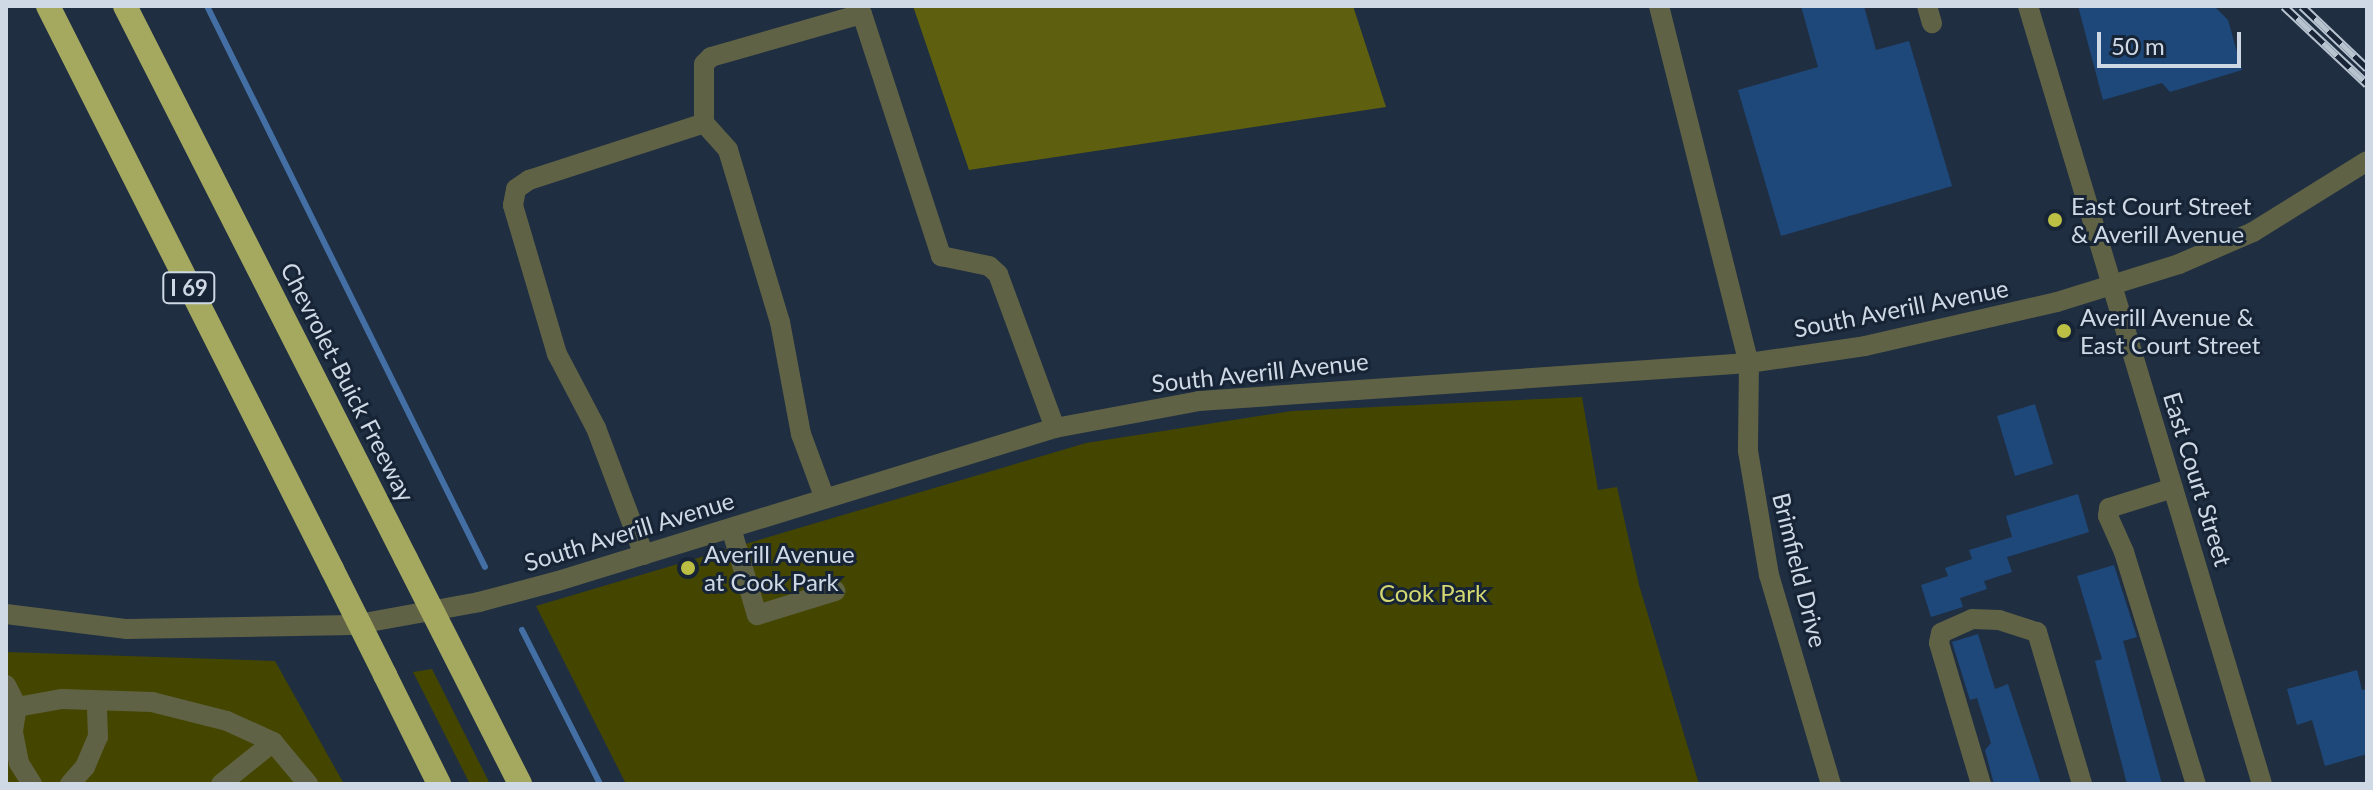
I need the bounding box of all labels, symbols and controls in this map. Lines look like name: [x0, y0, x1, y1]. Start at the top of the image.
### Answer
scale bar: [2101, 16, 2245, 66]
text: 50 m: [2111, 31, 2165, 60]
place label: East Court Street & Averill Avenue: [2071, 192, 2251, 248]
marker: East Court Street & Averill Avenue: [2046, 211, 2064, 229]
street label: Chevrolet-Buick Freeway: [275, 258, 421, 506]
road number: I 69: [161, 270, 217, 306]
street label: South Averill Avenue: [1791, 273, 2011, 343]
place label: Averill Avenue & East Court Street: [2080, 303, 2260, 359]
marker: Averill Avenue & East Court Street: [2055, 322, 2073, 340]
street label: South Averill Avenue: [1149, 346, 1371, 398]
street label: East Court Street: [2158, 389, 2238, 569]
street label: South Averill Avenue: [520, 485, 738, 577]
street label: Brimfield Drive: [1767, 490, 1833, 650]
place label: Averill Avenue at Cook Park: [704, 540, 855, 596]
marker: Averill Avenue at Cook Park: [679, 559, 697, 577]
park label: Cook Park: [1379, 579, 1487, 607]

